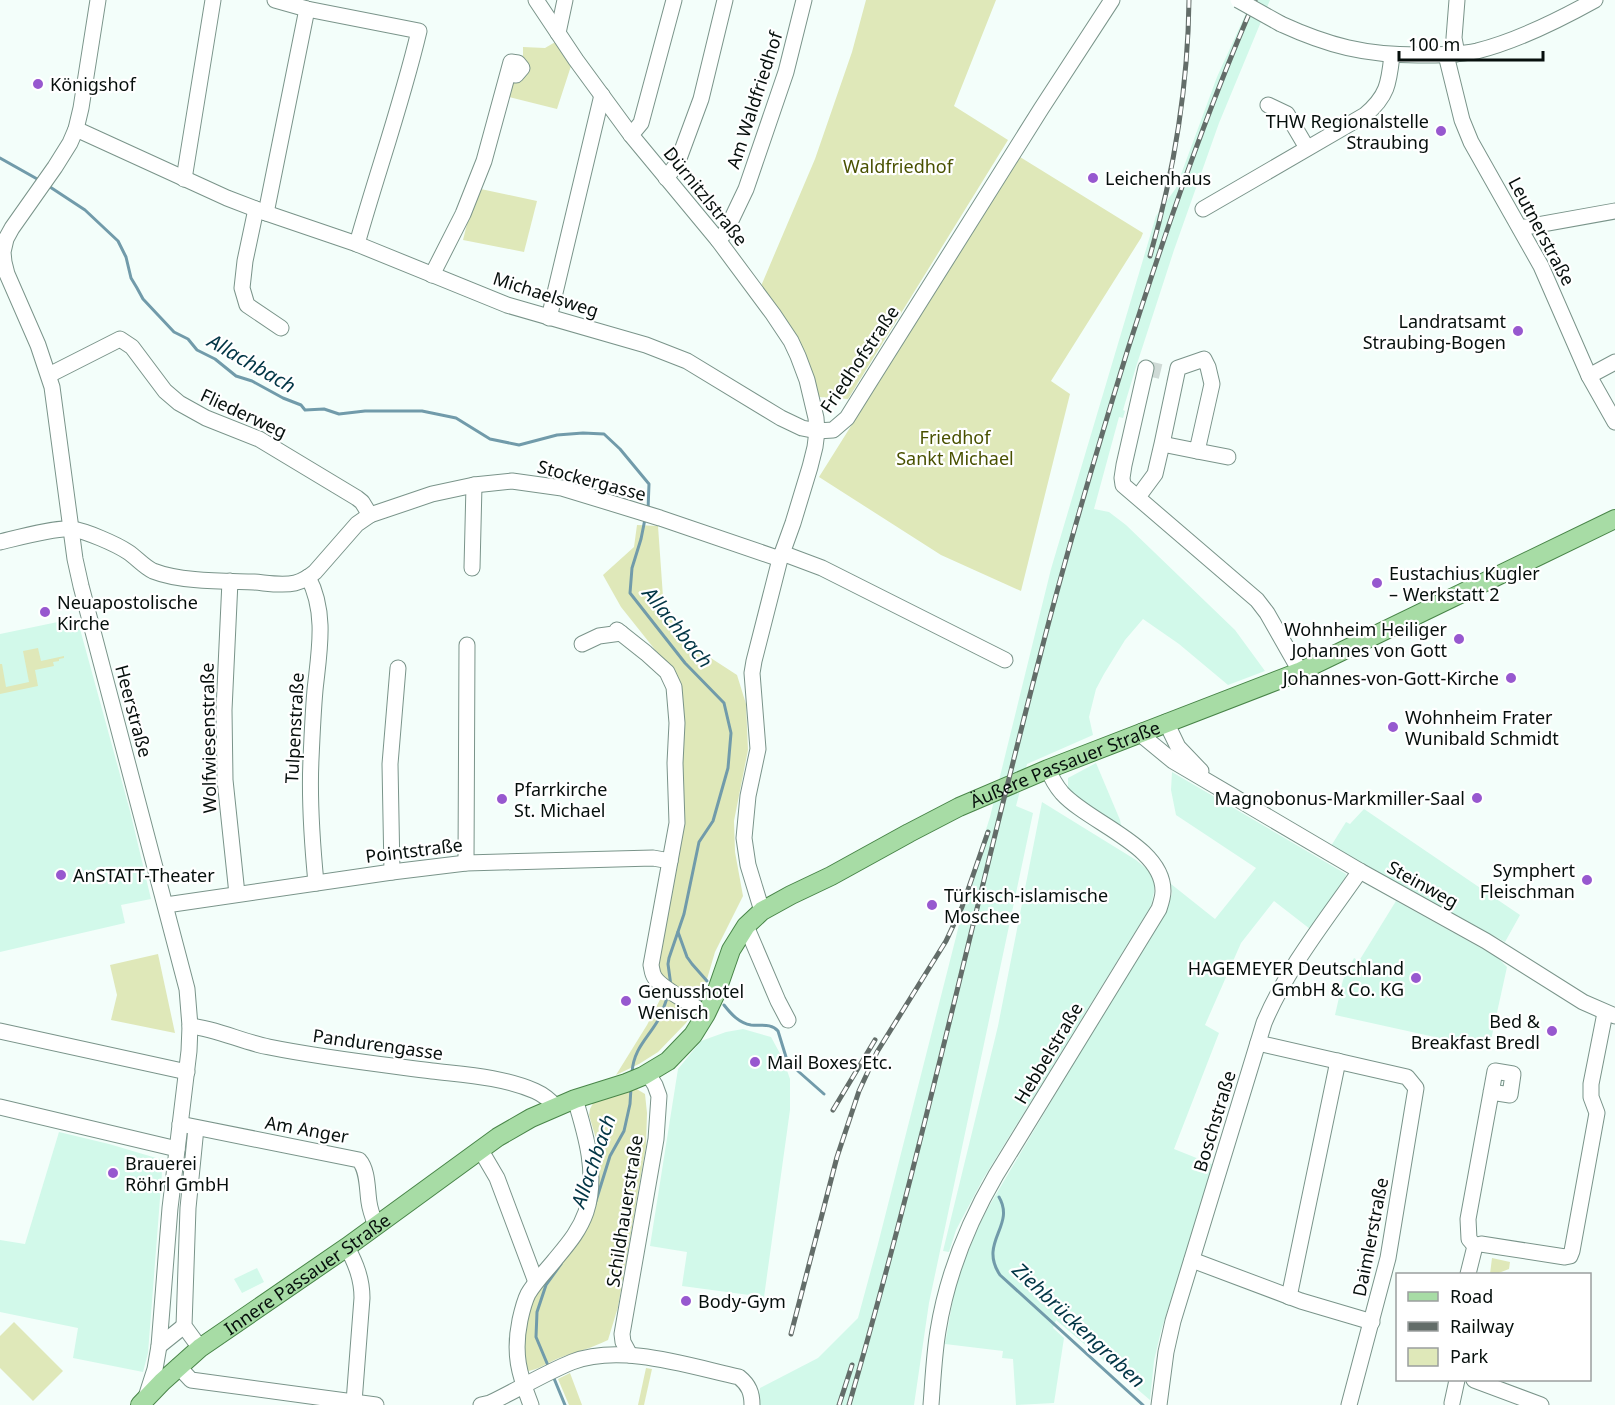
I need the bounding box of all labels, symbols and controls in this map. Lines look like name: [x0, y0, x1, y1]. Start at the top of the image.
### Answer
scale bar: [1399, 24, 1543, 62]
street label: Am Waldfriedhof: [721, 28, 788, 172]
text: 100 m: [1408, 32, 1460, 56]
place label: Königshof: [50, 72, 137, 96]
marker: Königshof: [31, 77, 45, 91]
place label: THW Regionalstelle Straubing: [1266, 109, 1429, 154]
marker: THW Regionalstelle Straubing: [1434, 124, 1448, 138]
street label: Dürnitzlstraße: [659, 141, 753, 251]
park label: Waldfriedhof: [843, 154, 954, 178]
place label: Leichenhaus: [1105, 166, 1211, 190]
marker: Leichenhaus: [1086, 171, 1100, 185]
street label: Leutnerstraße: [1503, 173, 1581, 289]
street label: Michaelsweg: [490, 266, 602, 322]
street label: Friedhofstraße: [814, 301, 904, 417]
place label: Landratsamt Straubing-Bogen: [1363, 309, 1506, 354]
marker: Landratsamt Straubing-Bogen: [1511, 324, 1525, 338]
water label: Allachbach: [201, 326, 301, 399]
street label: Fliederweg: [197, 383, 291, 443]
park label: Friedhof Sankt Michael: [896, 425, 1014, 470]
street label: Stockergasse: [535, 454, 649, 506]
place label: Eustachius Kugler – Werkstatt 2: [1389, 561, 1540, 606]
marker: Eustachius Kugler – Werkstatt 2: [1370, 576, 1384, 590]
water label: Allachbach: [636, 579, 719, 673]
place label: Neuapostolische Kirche: [57, 590, 198, 635]
marker: Neuapostolische Kirche: [38, 605, 52, 619]
place label: Wohnheim Heiliger Johannes von Gott: [1284, 617, 1448, 662]
marker: Wohnheim Heiliger Johannes von Gott: [1452, 632, 1466, 646]
street label: Heerstraße: [110, 662, 158, 760]
street label: Wolfwiesenstraße: [195, 662, 221, 814]
place label: Johannes-von-Gott-Kirche: [1281, 666, 1499, 690]
marker: Johannes-von-Gott-Kirche: [1504, 671, 1518, 685]
street label: Tulpenstraße: [279, 672, 309, 784]
place label: Wohnheim Frater Wunibald Schmidt: [1405, 705, 1559, 750]
street label: Äußere Passauer Straße: [966, 715, 1163, 813]
marker: Wohnheim Frater Wunibald Schmidt: [1386, 720, 1400, 734]
place label: Pfarrkirche St. Michael: [514, 777, 607, 822]
place label: Magnobonus-Markmiller-Saal: [1215, 786, 1465, 810]
marker: Magnobonus-Markmiller-Saal: [1470, 791, 1484, 805]
marker: Pfarrkirche St. Michael: [495, 792, 509, 806]
street label: Pointstraße: [364, 832, 464, 868]
street label: Steinweg: [1383, 855, 1463, 913]
place label: Symphert Fleischman: [1480, 858, 1575, 903]
place label: AnSTATT-Theater: [73, 863, 215, 887]
marker: AnSTATT-Theater: [54, 868, 68, 882]
marker: Symphert Fleischman: [1580, 873, 1594, 887]
place label: Türkisch-islamische Moschee: [944, 883, 1108, 928]
marker: Türkisch-islamische Moschee: [925, 898, 939, 912]
place label: HAGEMEYER Deutschland GmbH & Co. KG: [1188, 956, 1404, 1001]
marker: HAGEMEYER Deutschland GmbH & Co. KG: [1409, 971, 1423, 985]
place label: Genusshotel Wenisch: [638, 979, 744, 1024]
marker: Genusshotel Wenisch: [619, 994, 633, 1008]
street label: Hebbelstraße: [1008, 998, 1088, 1108]
place label: Bed & Breakfast Bredl: [1411, 1009, 1541, 1054]
street label: Pandurengasse: [311, 1023, 445, 1065]
marker: Bed & Breakfast Bredl: [1545, 1024, 1559, 1038]
place label: Mail Boxes Etc.: [767, 1050, 892, 1074]
marker: Mail Boxes Etc.: [748, 1055, 762, 1069]
street label: Boschstraße: [1187, 1067, 1241, 1175]
street label: Am Anger: [263, 1110, 351, 1148]
water label: Allachbach: [564, 1111, 622, 1213]
street label: Schildhauerstraße: [600, 1133, 648, 1289]
place label: Brauerei Röhrl GmbH: [125, 1151, 229, 1196]
marker: Brauerei Röhrl GmbH: [106, 1166, 120, 1180]
street label: Daimlerstraße: [1347, 1175, 1393, 1299]
street label: Innere Passauer Straße: [219, 1208, 395, 1340]
water label: Ziehbrückengraben: [1006, 1256, 1151, 1394]
legend: [1396, 1273, 1591, 1381]
text: Road: [1450, 1284, 1493, 1308]
place label: Body-Gym: [698, 1289, 786, 1313]
marker: Body-Gym: [679, 1294, 693, 1308]
text: Railway: [1450, 1314, 1515, 1338]
text: Park: [1450, 1344, 1488, 1368]

